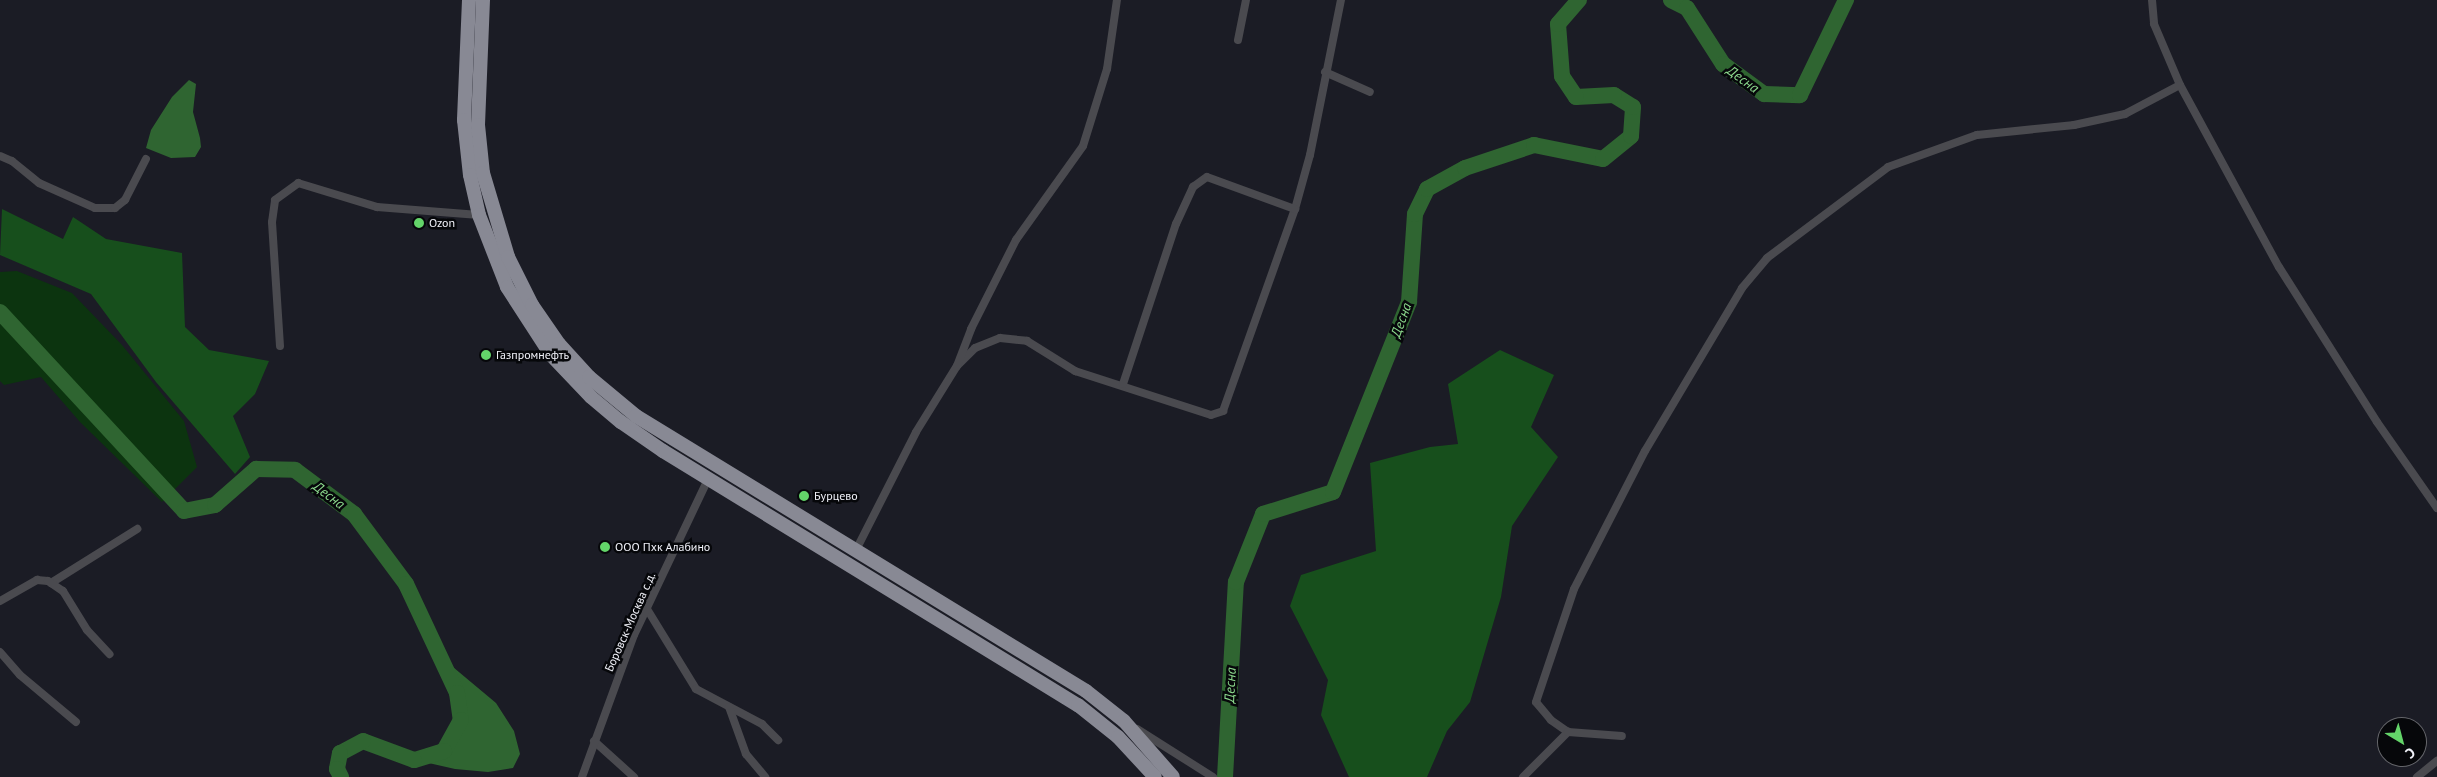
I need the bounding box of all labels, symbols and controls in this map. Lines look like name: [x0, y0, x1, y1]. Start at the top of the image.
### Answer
water label: Десна: [1724, 62, 1762, 96]
place label: Ozon: [429, 216, 455, 230]
marker: Ozon: [413, 217, 425, 229]
water label: Десна: [1387, 300, 1415, 340]
place label: Газпромнефть: [496, 348, 569, 362]
marker: Газпромнефть: [480, 349, 492, 361]
water label: Десна: [310, 478, 348, 512]
place label: Бурцево: [814, 489, 858, 503]
marker: Бурцево: [798, 490, 810, 502]
place label: ООО Пхк Алабино: [615, 540, 711, 554]
marker: ООО Пхк Алабино: [599, 541, 611, 553]
street label: Боровск-Москва с.д.: [602, 570, 658, 674]
water label: Десна: [1221, 667, 1239, 703]
north arrow: [2377, 717, 2427, 767]
text: С: [2402, 744, 2419, 763]

